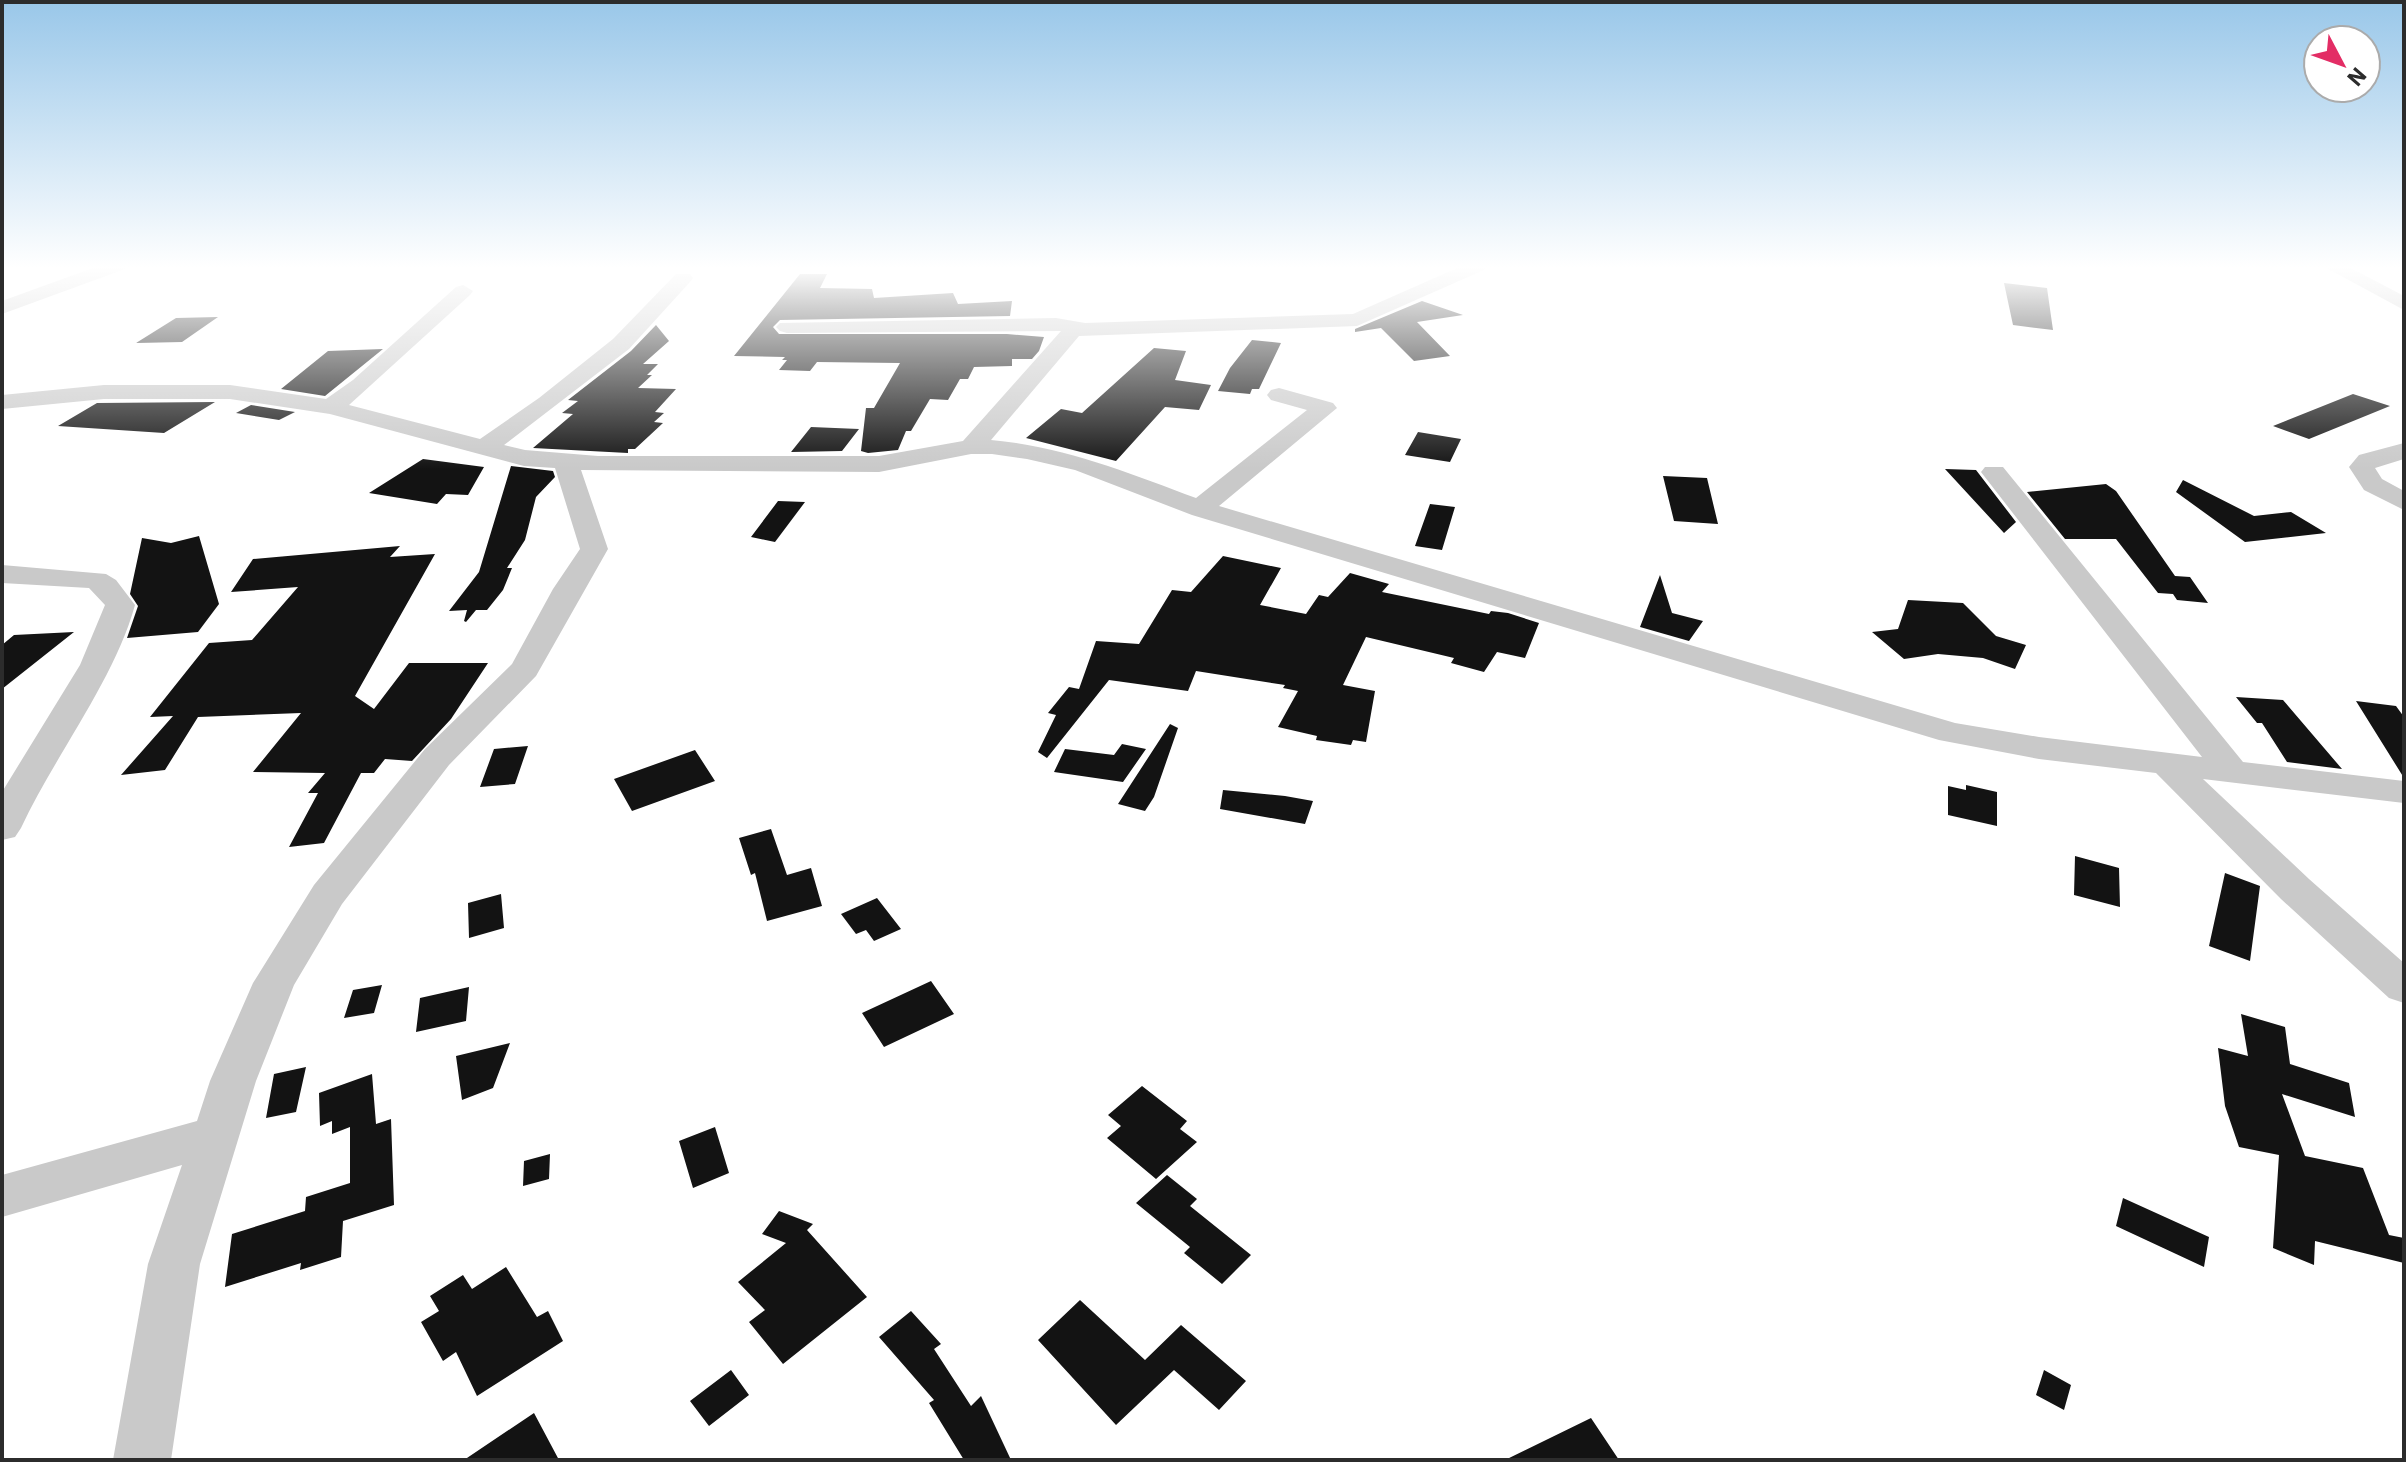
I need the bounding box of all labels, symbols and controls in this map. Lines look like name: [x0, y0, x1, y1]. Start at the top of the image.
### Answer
north arrow: [2302, 24, 2382, 104]
text: N: [2341, 62, 2374, 93]

